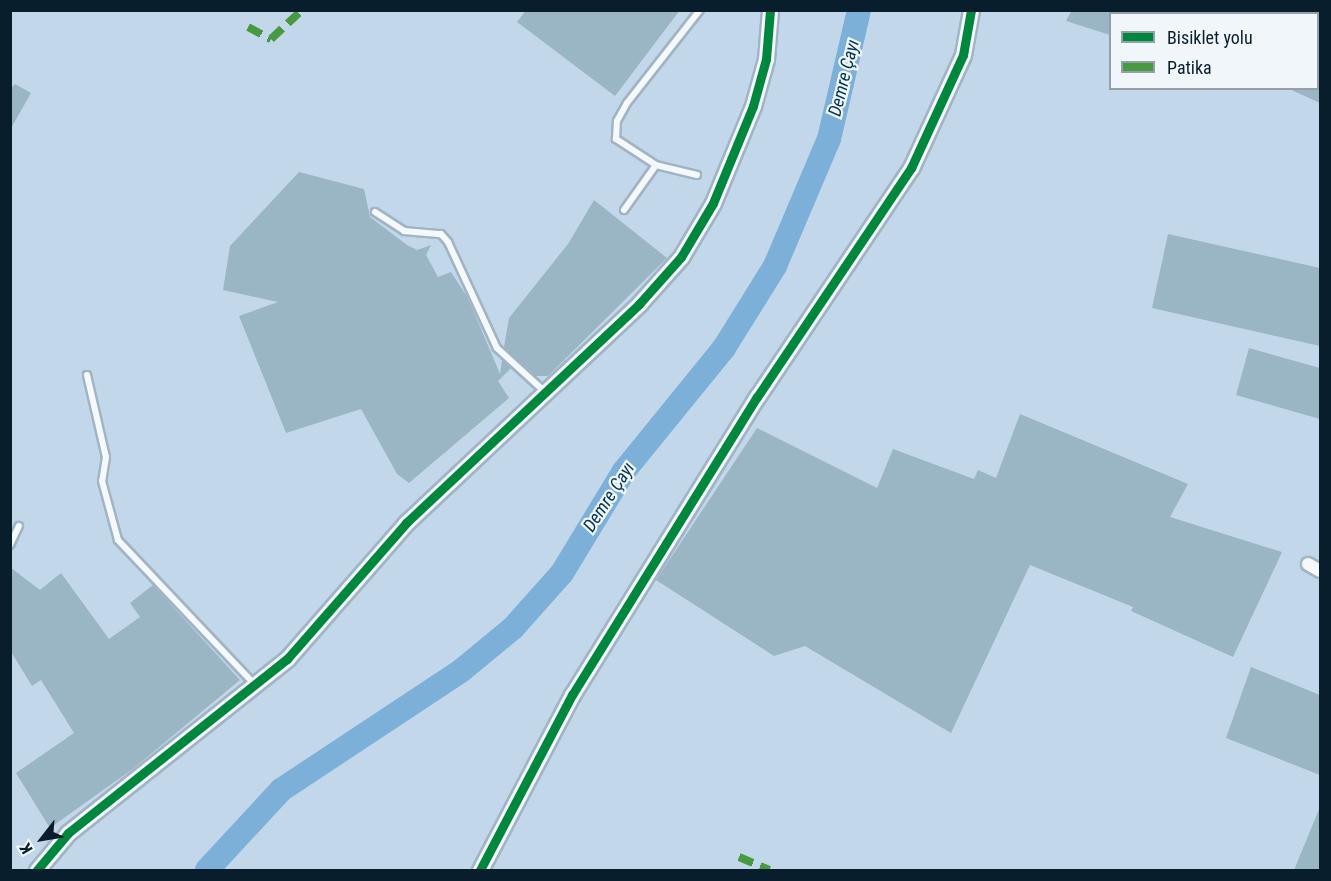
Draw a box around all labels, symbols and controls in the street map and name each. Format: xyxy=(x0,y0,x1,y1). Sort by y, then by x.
legend xyxy=(1109,12,1319,90)
text: Bisiklet yolu xyxy=(1167,27,1253,48)
water label: Demre Çayı xyxy=(824,37,864,119)
text: Patika xyxy=(1167,57,1212,78)
water label: Demre Çayı xyxy=(579,458,639,536)
north arrow xyxy=(12,809,72,869)
text: K xyxy=(16,840,37,857)

